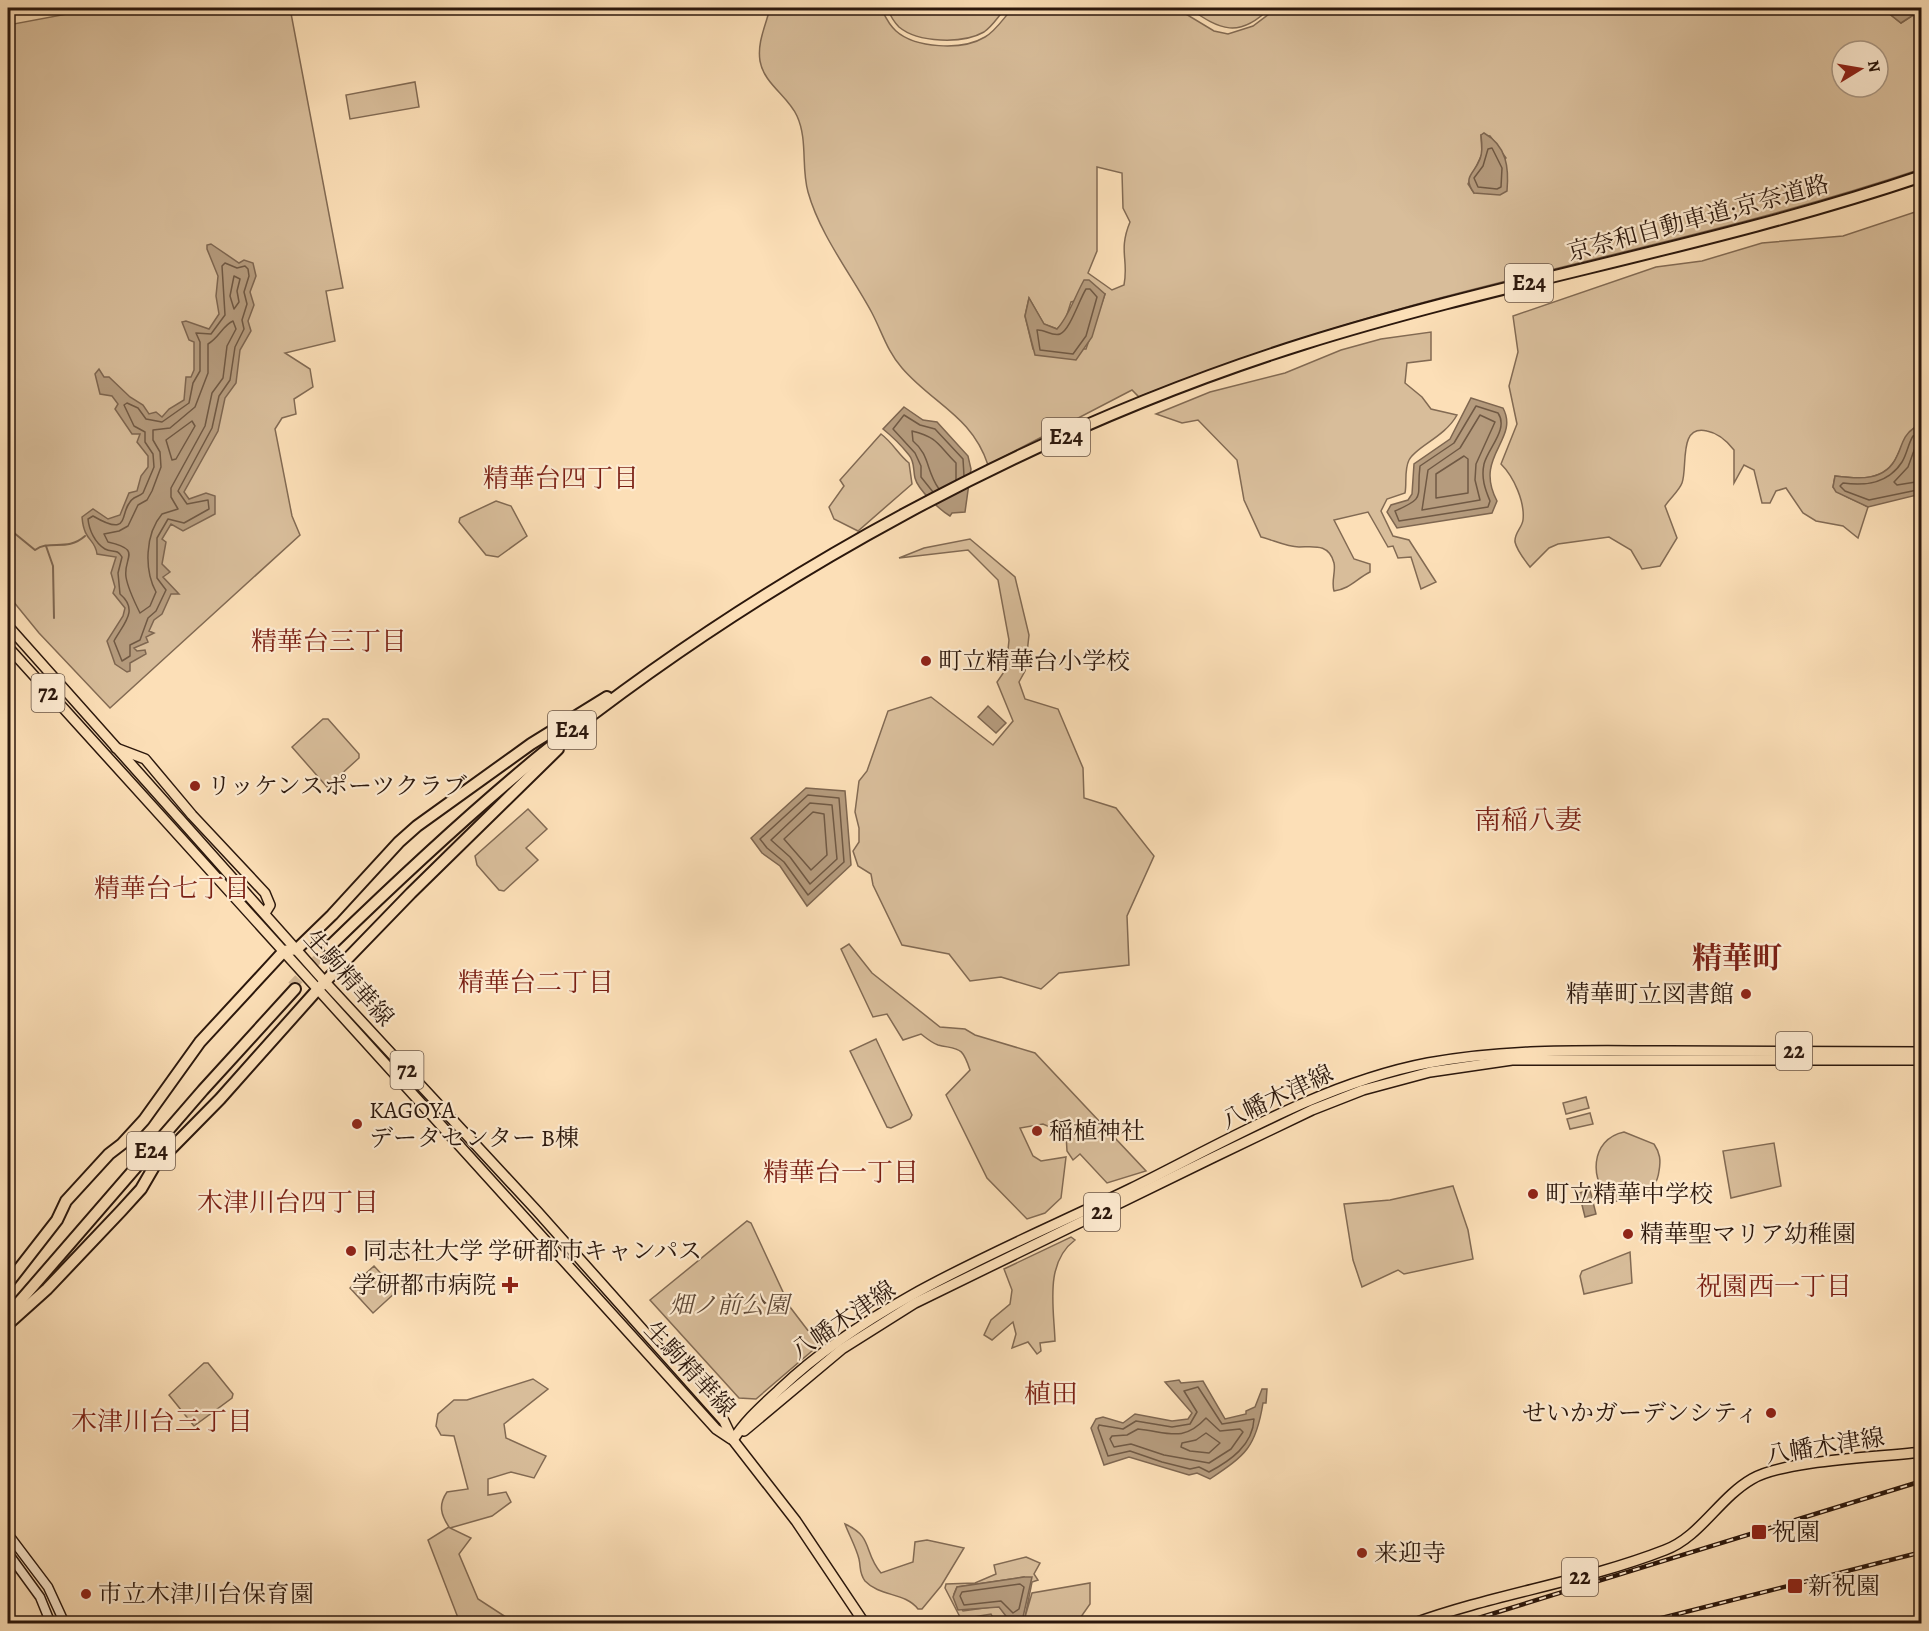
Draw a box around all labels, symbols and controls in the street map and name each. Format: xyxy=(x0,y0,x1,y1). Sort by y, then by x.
north arrow xyxy=(1830,39,1890,99)
text: N xyxy=(1862,59,1886,74)
street label: 京奈和自動車道;京奈道路 xyxy=(1564,168,1832,268)
road number: E24 xyxy=(1505,264,1553,302)
road number: E24 xyxy=(1042,418,1090,456)
district label: 精華台四丁目 xyxy=(483,461,639,496)
district label: 精華台三丁目 xyxy=(251,624,407,659)
place label: 町立精華台小学校 xyxy=(938,645,1130,677)
marker: 町立精華台小学校 xyxy=(919,654,933,668)
road number: 72 xyxy=(32,674,64,712)
road number: E24 xyxy=(548,711,596,749)
place label: リッケンスポーツクラブ xyxy=(207,770,467,802)
marker: リッケンスポーツクラブ xyxy=(188,779,202,793)
district label: 南稲八妻 xyxy=(1474,802,1582,838)
district label: 精華台七丁目 xyxy=(94,871,250,906)
street label: 生駒精華線 xyxy=(297,923,401,1033)
district label: 精華町 xyxy=(1692,938,1782,978)
district label: 精華台二丁目 xyxy=(458,965,614,1000)
place label: 精華町立図書館 xyxy=(1566,978,1734,1010)
marker: 精華町立図書館 xyxy=(1739,987,1753,1001)
road number: 22 xyxy=(1776,1032,1812,1070)
road number: 72 xyxy=(390,1051,424,1089)
street label: 八幡木津線 xyxy=(1216,1057,1338,1137)
place label: KAGOYA データセンター B棟 xyxy=(369,1094,579,1154)
place label: 稲植神社 xyxy=(1049,1115,1145,1147)
marker: KAGOYA データセンター B棟 xyxy=(350,1117,364,1131)
marker: 稲植神社 xyxy=(1030,1124,1044,1138)
road number: E24 xyxy=(127,1132,175,1170)
district label: 精華台一丁目 xyxy=(763,1155,919,1190)
place label: 町立精華中学校 xyxy=(1545,1178,1713,1210)
district label: 木津川台四丁目 xyxy=(197,1185,379,1220)
marker: 町立精華中学校 xyxy=(1526,1187,1540,1201)
road number: 22 xyxy=(1084,1193,1120,1231)
place label: 精華聖マリア幼稚園 xyxy=(1640,1218,1856,1250)
marker: 精華聖マリア幼稚園 xyxy=(1621,1227,1635,1241)
place label: 同志社大学 学研都市キャンパス xyxy=(363,1235,702,1267)
marker: 同志社大学 学研都市キャンパス xyxy=(344,1244,358,1258)
place label: 学研都市病院 xyxy=(352,1269,496,1301)
district label: 祝園西一丁目 xyxy=(1696,1269,1852,1304)
street label: 八幡木津線 xyxy=(784,1273,902,1367)
marker: 学研都市病院 xyxy=(501,1276,519,1294)
park label: 畑ノ前公園 xyxy=(669,1289,793,1321)
street label: 生駒精華線 xyxy=(637,1314,743,1424)
district label: 植田 xyxy=(1024,1376,1078,1412)
place label: せいかガーデンシティ xyxy=(1522,1397,1759,1429)
district label: 木津川台三丁目 xyxy=(71,1404,253,1439)
marker: せいかガーデンシティ xyxy=(1764,1406,1778,1420)
street label: 八幡木津線 xyxy=(1763,1421,1887,1471)
place label: 祝園 xyxy=(1772,1516,1820,1548)
marker: 祝園 xyxy=(1750,1523,1768,1541)
place label: 来迎寺 xyxy=(1374,1537,1446,1569)
marker: 来迎寺 xyxy=(1355,1546,1369,1560)
road number: 22 xyxy=(1562,1558,1598,1596)
place label: 新祝園 xyxy=(1808,1570,1880,1602)
marker: 新祝園 xyxy=(1786,1577,1804,1595)
place label: 市立木津川台保育園 xyxy=(98,1578,314,1610)
marker: 市立木津川台保育園 xyxy=(79,1587,93,1601)

